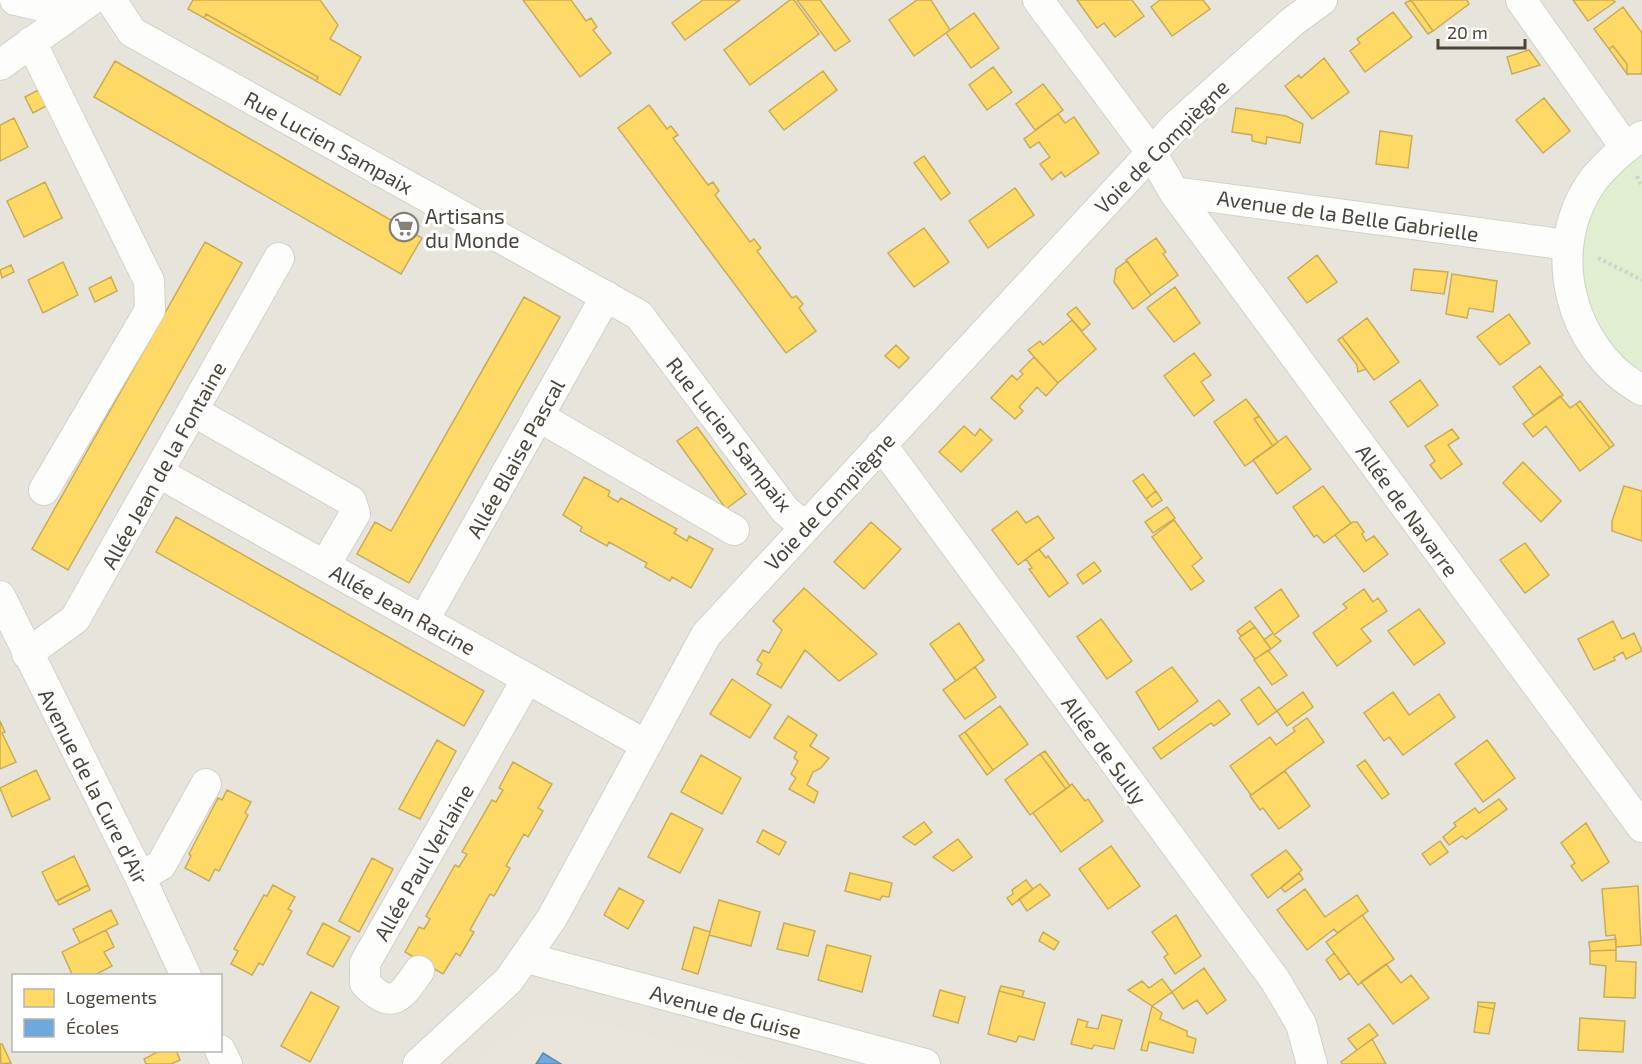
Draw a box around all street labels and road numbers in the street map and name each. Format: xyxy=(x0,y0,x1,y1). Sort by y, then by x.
street label: Voie de Compiègne xyxy=(1089,74,1233,218)
street label: Rue Lucien Sampaix xyxy=(240,85,418,199)
street label: Avenue de la Belle Gabrielle xyxy=(1216,184,1480,246)
street label: Rue Lucien Sampaix xyxy=(662,352,798,516)
street label: Allée Jean de la Fontaine xyxy=(96,357,230,573)
street label: Allée Blaise Pascal xyxy=(461,373,569,542)
street label: Voie de Compiègne xyxy=(759,427,899,575)
street label: Allée de Navarre xyxy=(1352,439,1464,581)
street label: Allée Jean Racine xyxy=(326,559,480,659)
street label: Avenue de la Cure d'Air xyxy=(34,684,154,888)
street label: Allée de Sully xyxy=(1057,691,1153,809)
street label: Allée Paul Verlaine xyxy=(368,779,478,945)
street label: Avenue de Guise xyxy=(648,979,804,1043)

